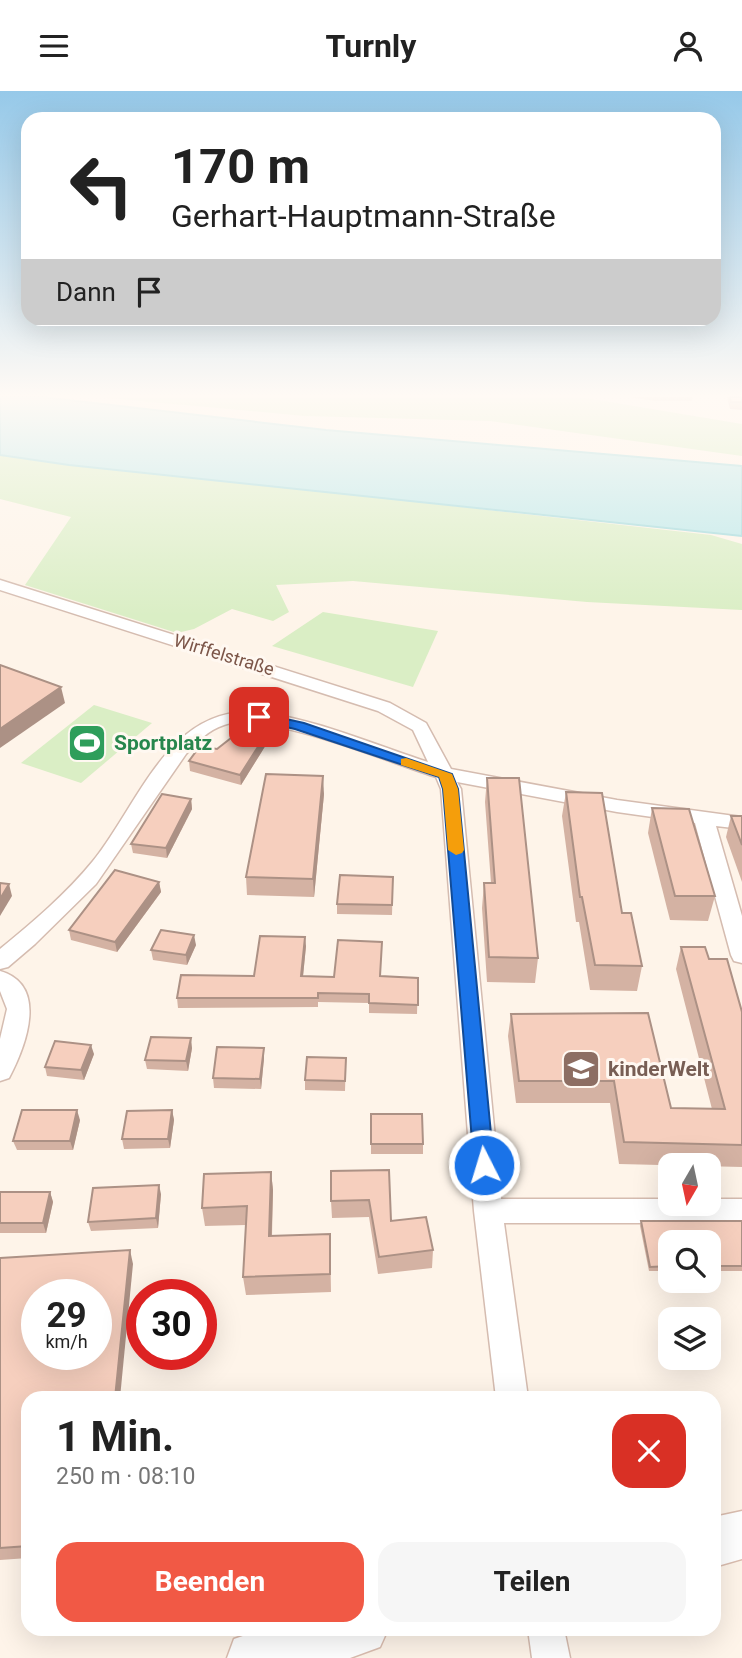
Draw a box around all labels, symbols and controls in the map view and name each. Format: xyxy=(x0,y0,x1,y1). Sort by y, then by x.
icon: menu xyxy=(35,27,73,65)
text: Turnly xyxy=(326,27,416,65)
icon: person xyxy=(669,27,707,65)
text: 170 m xyxy=(171,138,310,195)
icon: left xyxy=(56,140,147,231)
text: Gerhart-Hauptmann-Straße xyxy=(171,197,556,235)
icon: arrive xyxy=(130,273,168,311)
text: Dann xyxy=(56,277,116,307)
street label: Wirffelstraße xyxy=(171,629,277,680)
pin xyxy=(229,687,289,747)
icon: arrive xyxy=(240,698,278,736)
sports icon: Sportplatz xyxy=(66,722,108,764)
place label: Sportplatz xyxy=(114,731,212,755)
school or university icon: kinderWelt xyxy=(560,1048,602,1090)
place label: kinderWelt xyxy=(608,1057,709,1081)
position arrow xyxy=(447,1128,521,1202)
north arrow xyxy=(658,1153,721,1216)
map controls xyxy=(658,1153,721,1370)
button: search xyxy=(658,1230,721,1293)
speed limit sign: 30 xyxy=(126,1279,217,1370)
text: 29 xyxy=(46,1295,87,1336)
button: layers xyxy=(658,1307,721,1370)
text: km/h xyxy=(45,1331,88,1352)
text: 1 Min. xyxy=(56,1412,174,1461)
button: close xyxy=(612,1414,686,1488)
text: 250 m · 08:10 xyxy=(56,1463,195,1490)
button: Beenden xyxy=(56,1542,364,1622)
button: Teilen xyxy=(378,1542,686,1622)

